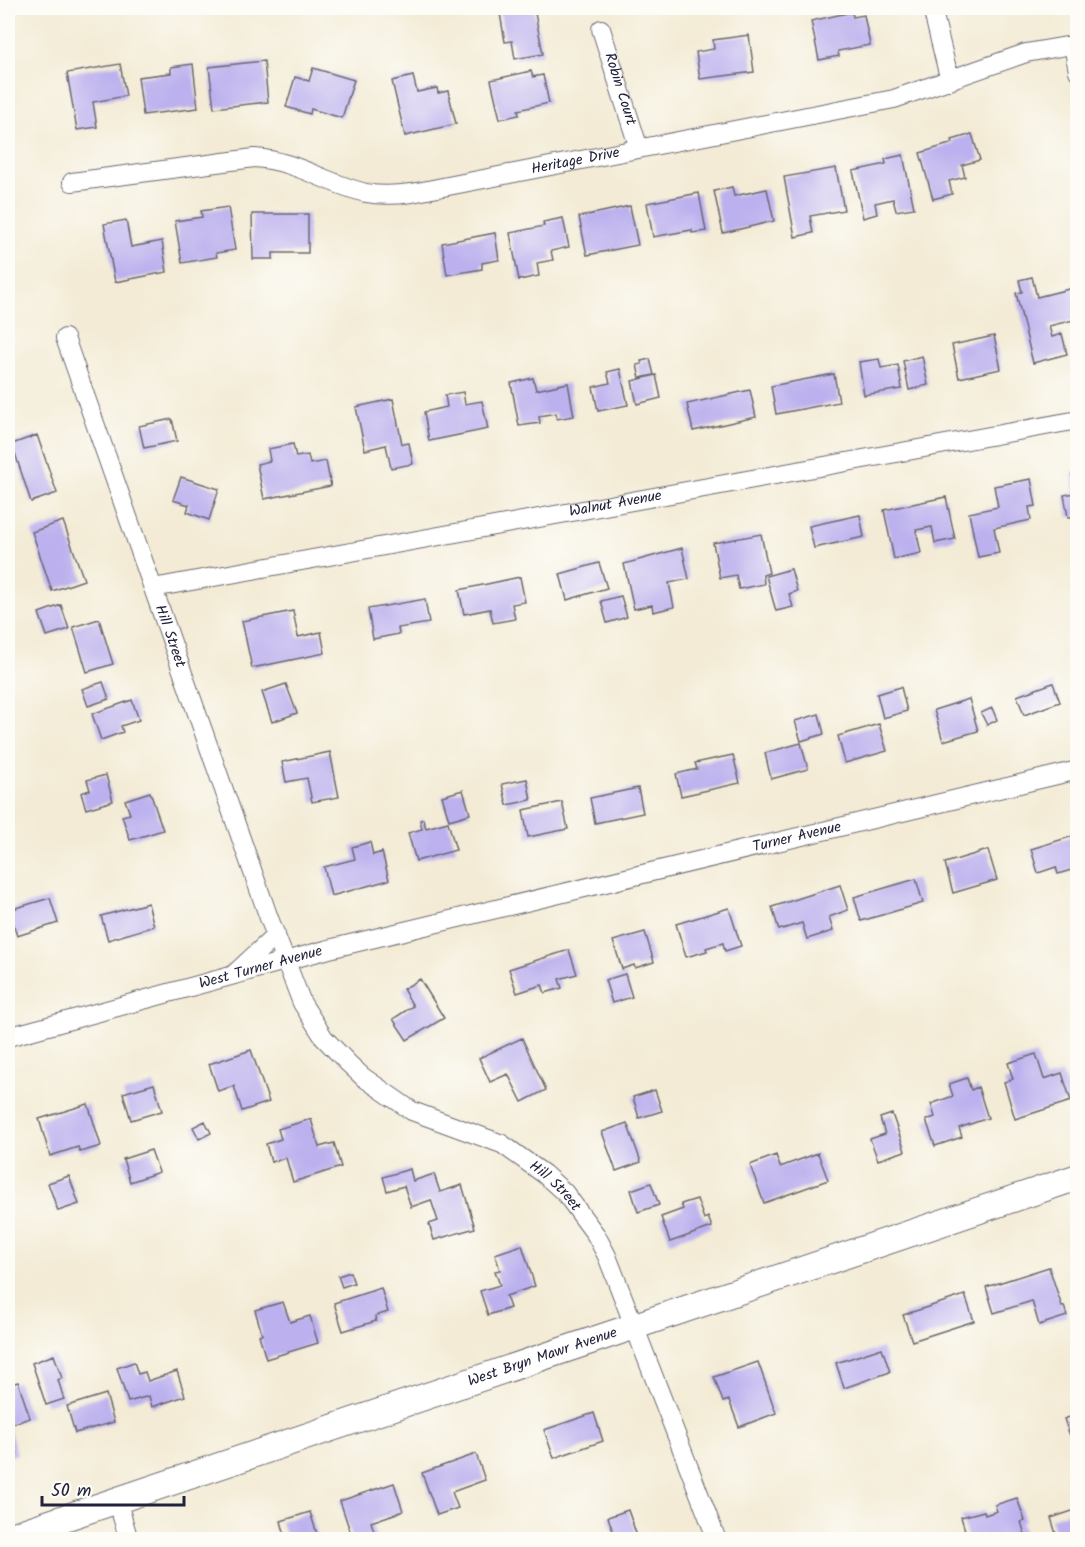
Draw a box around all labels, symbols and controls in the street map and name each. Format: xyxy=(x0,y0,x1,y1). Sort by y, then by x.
street label: Robin Court xyxy=(597,50,643,129)
street label: Heritage Drive xyxy=(529,141,622,181)
street label: Walnut Avenue xyxy=(567,484,664,524)
street label: Hill Street xyxy=(148,601,192,671)
street label: Turner Avenue xyxy=(750,815,844,859)
street label: West Turner Avenue xyxy=(196,939,325,996)
street label: Hill Street xyxy=(524,1155,587,1217)
street label: West Bryn Mawr Avenue xyxy=(465,1321,621,1393)
scale bar xyxy=(42,1469,184,1507)
text: 50 m xyxy=(51,1477,91,1506)

